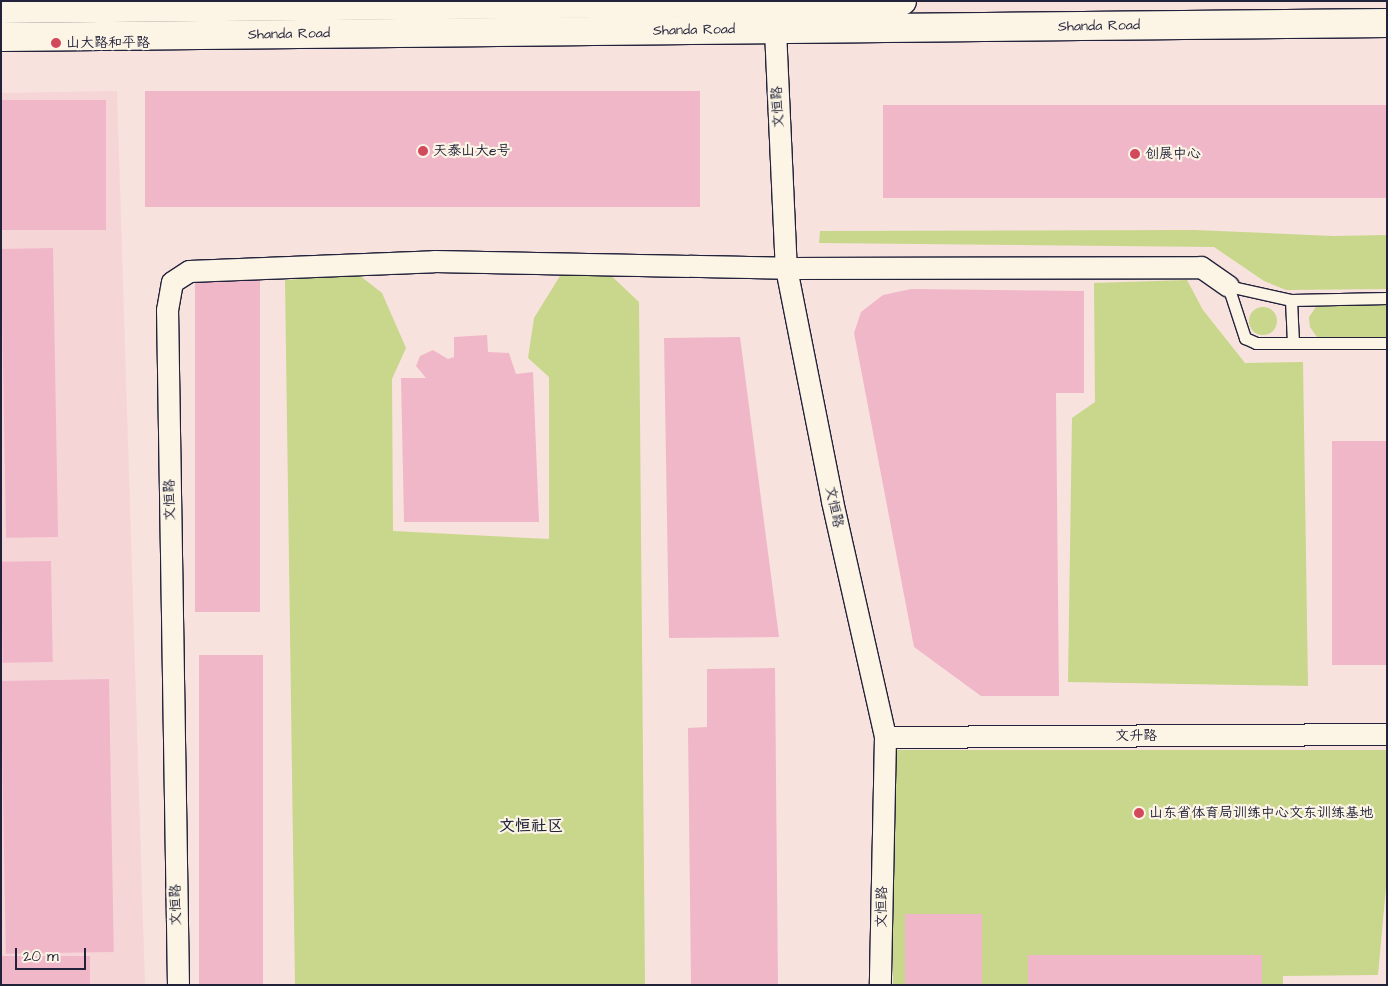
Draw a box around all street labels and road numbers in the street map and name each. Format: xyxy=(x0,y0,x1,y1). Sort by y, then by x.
street label: Shanda Road xyxy=(1058,17,1140,35)
street label: Shanda Road xyxy=(653,21,735,39)
street label: Shanda Road xyxy=(248,25,330,43)
street label: 文恒路 xyxy=(769,86,787,128)
street label: 文恒路 xyxy=(161,479,179,521)
street label: 文恒路 xyxy=(821,485,847,529)
street label: 文升路 xyxy=(1115,728,1157,744)
street label: 文恒路 xyxy=(167,884,185,926)
street label: 文恒路 xyxy=(873,886,891,928)

